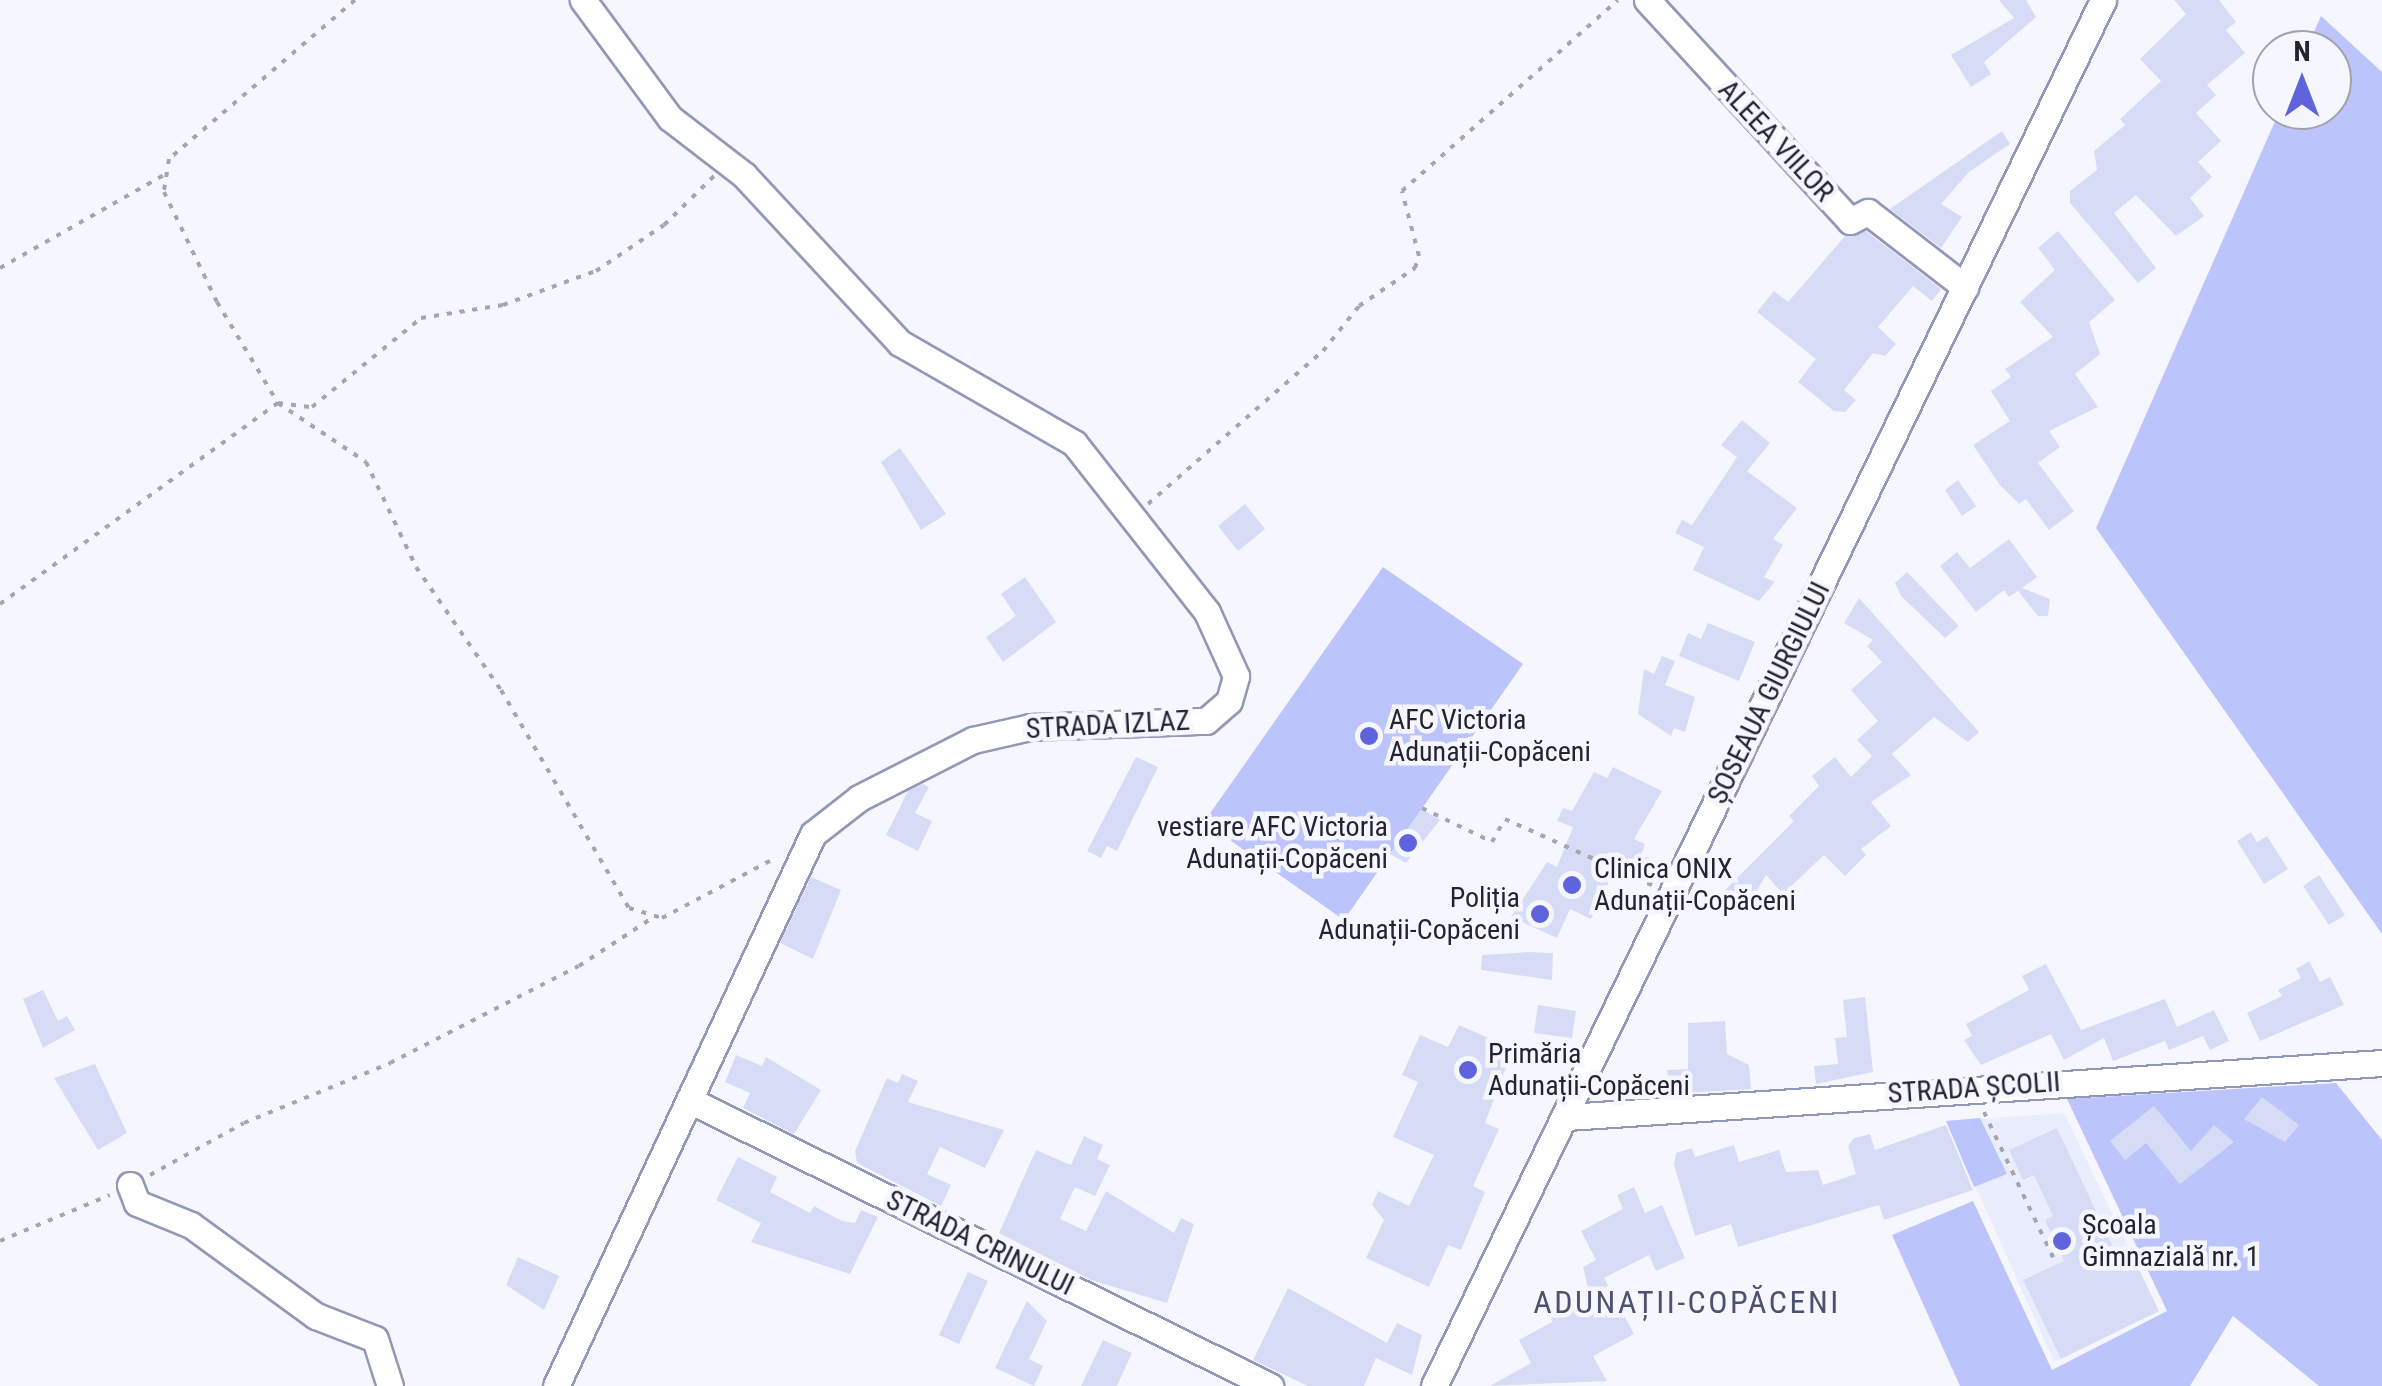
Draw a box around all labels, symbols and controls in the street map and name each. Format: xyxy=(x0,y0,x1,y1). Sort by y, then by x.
north arrow xyxy=(2252,30,2352,130)
text: N xyxy=(2293,35,2311,68)
street label: ALEEA VIILOR xyxy=(1711,73,1841,209)
street label: ȘOSEAUA GIURGIULUI xyxy=(1701,577,1837,809)
place label: AFC Victoria Adunații-Copăceni xyxy=(1389,703,1591,769)
street label: STRADA IZLAZ xyxy=(1025,704,1191,746)
marker: AFC Victoria Adunații-Copăceni xyxy=(1358,725,1380,747)
place label: vestiare AFC Victoria Adunații-Copăceni xyxy=(1157,810,1388,876)
marker: vestiare AFC Victoria Adunații-Copăceni xyxy=(1397,832,1419,854)
place label: Clinica ONIX Adunații-Copăceni xyxy=(1594,852,1796,918)
marker: Clinica ONIX Adunații-Copăceni xyxy=(1559,872,1585,898)
place label: Poliția Adunații-Copăceni xyxy=(1318,881,1520,947)
marker: Poliția Adunații-Copăceni xyxy=(1529,903,1551,925)
place label: Primăria Adunații-Copăceni xyxy=(1488,1037,1690,1103)
marker: Primăria Adunații-Copăceni xyxy=(1457,1059,1479,1081)
street label: STRADA ȘCOLII xyxy=(1887,1065,2061,1111)
street label: STRADA CRINULUI xyxy=(881,1183,1079,1303)
place label: Școala Gimnazială nr. 1 xyxy=(2082,1208,2259,1274)
marker: Școala Gimnazială nr. 1 xyxy=(2051,1230,2073,1252)
district label: ADUNAȚII-COPĂCENI xyxy=(1533,1283,1841,1321)

